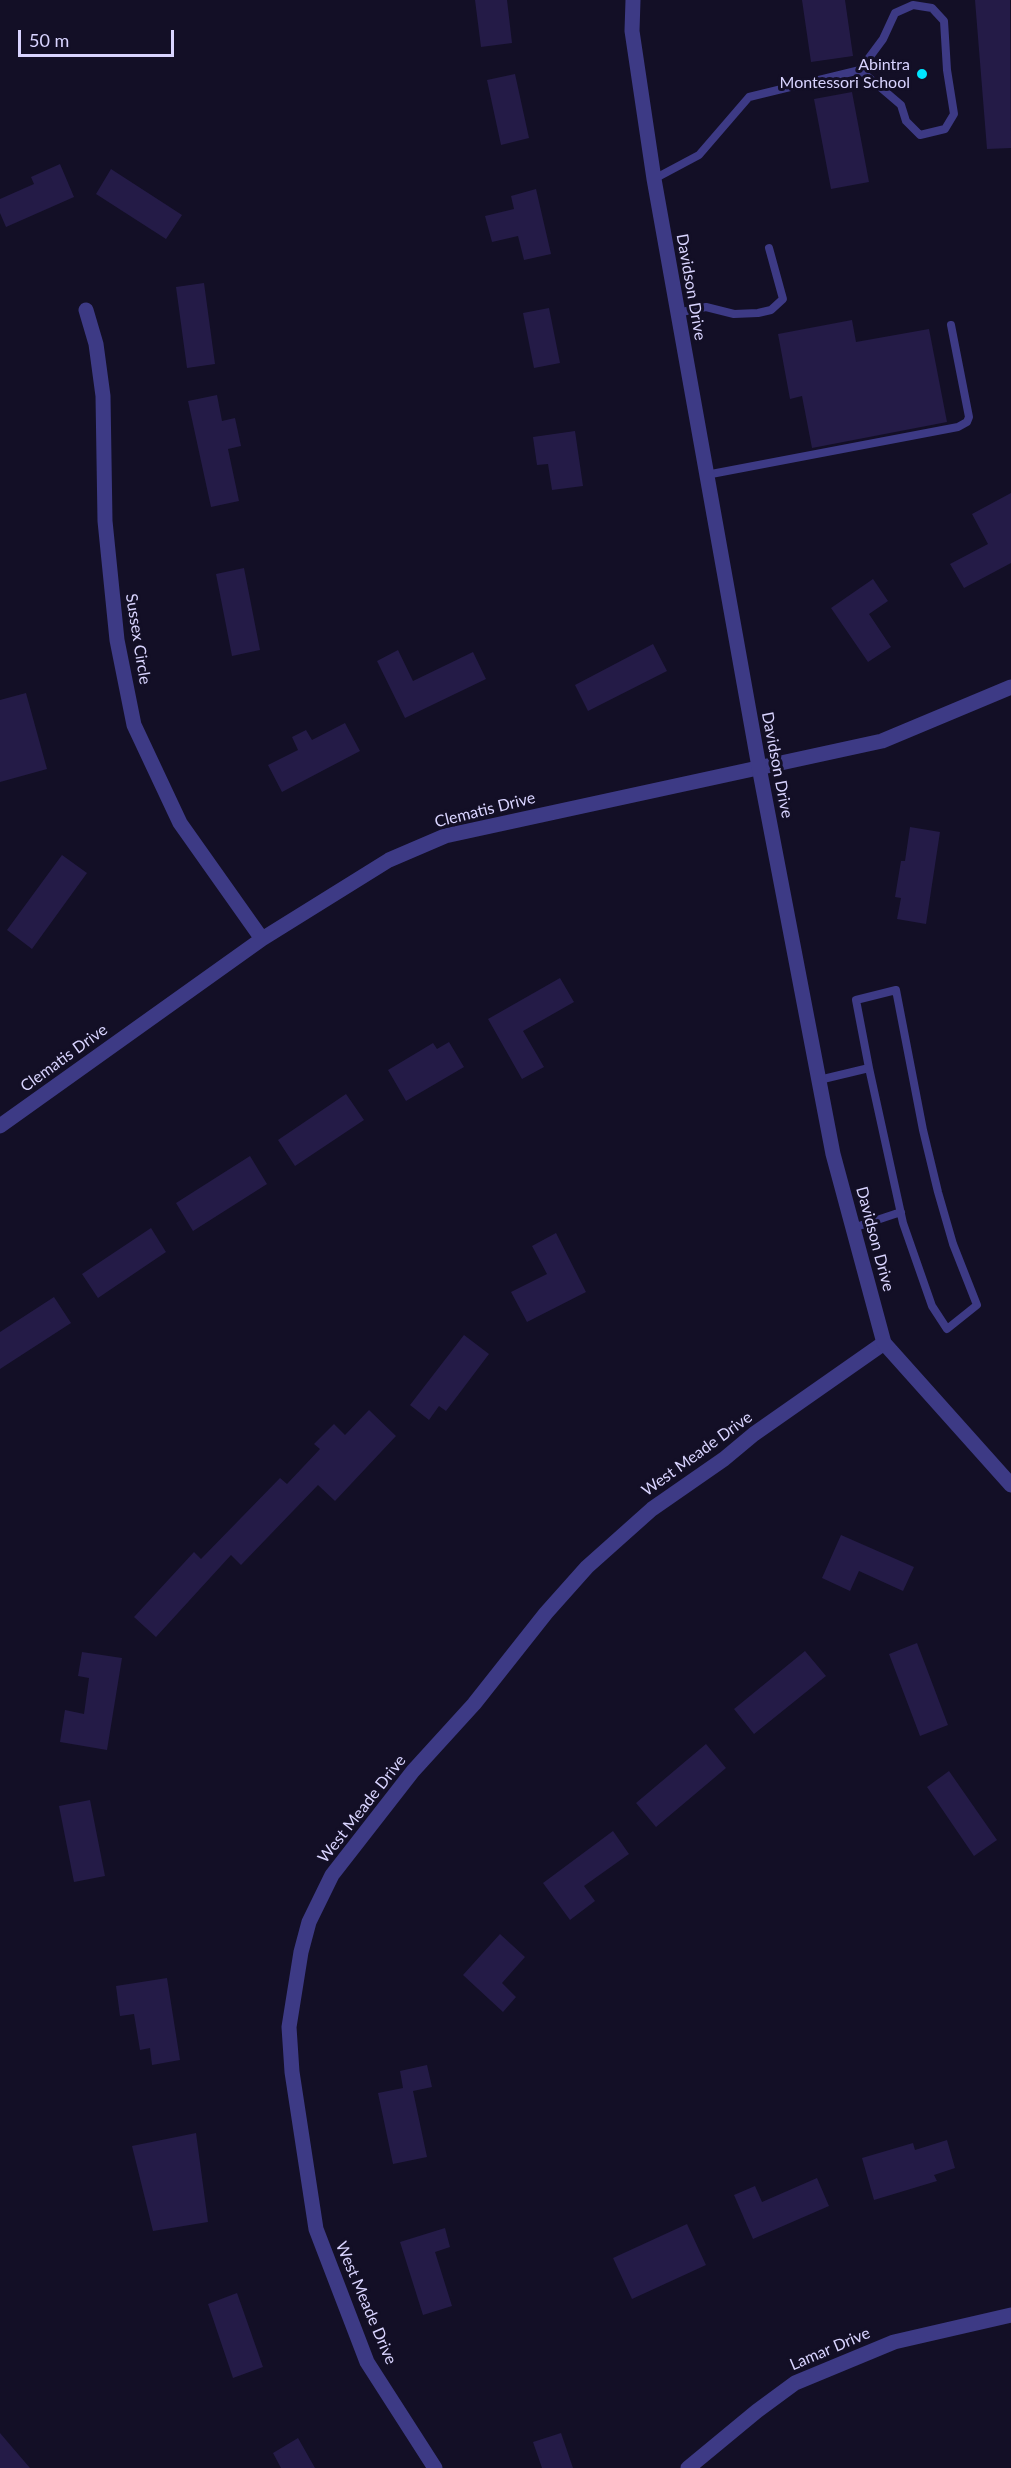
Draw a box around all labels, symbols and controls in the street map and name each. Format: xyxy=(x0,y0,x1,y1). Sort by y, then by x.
scale bar xyxy=(21,18,177,56)
text: 50 m xyxy=(29,29,69,51)
place label: Abintra Montessori School xyxy=(780,55,910,93)
marker: Abintra Montessori School xyxy=(915,67,929,81)
street label: Davidson Drive xyxy=(672,232,710,342)
street label: Sussex Circle xyxy=(121,592,155,686)
street label: Davidson Drive xyxy=(757,710,797,820)
street label: Clematis Drive xyxy=(433,788,537,832)
street label: Clematis Drive xyxy=(17,1020,111,1096)
street label: Davidson Drive xyxy=(852,1184,898,1294)
street label: West Meade Drive xyxy=(638,1408,756,1500)
street label: West Meade Drive xyxy=(314,1751,410,1867)
street label: West Meade Drive xyxy=(331,2239,401,2367)
street label: Lamar Drive xyxy=(787,2323,873,2375)

